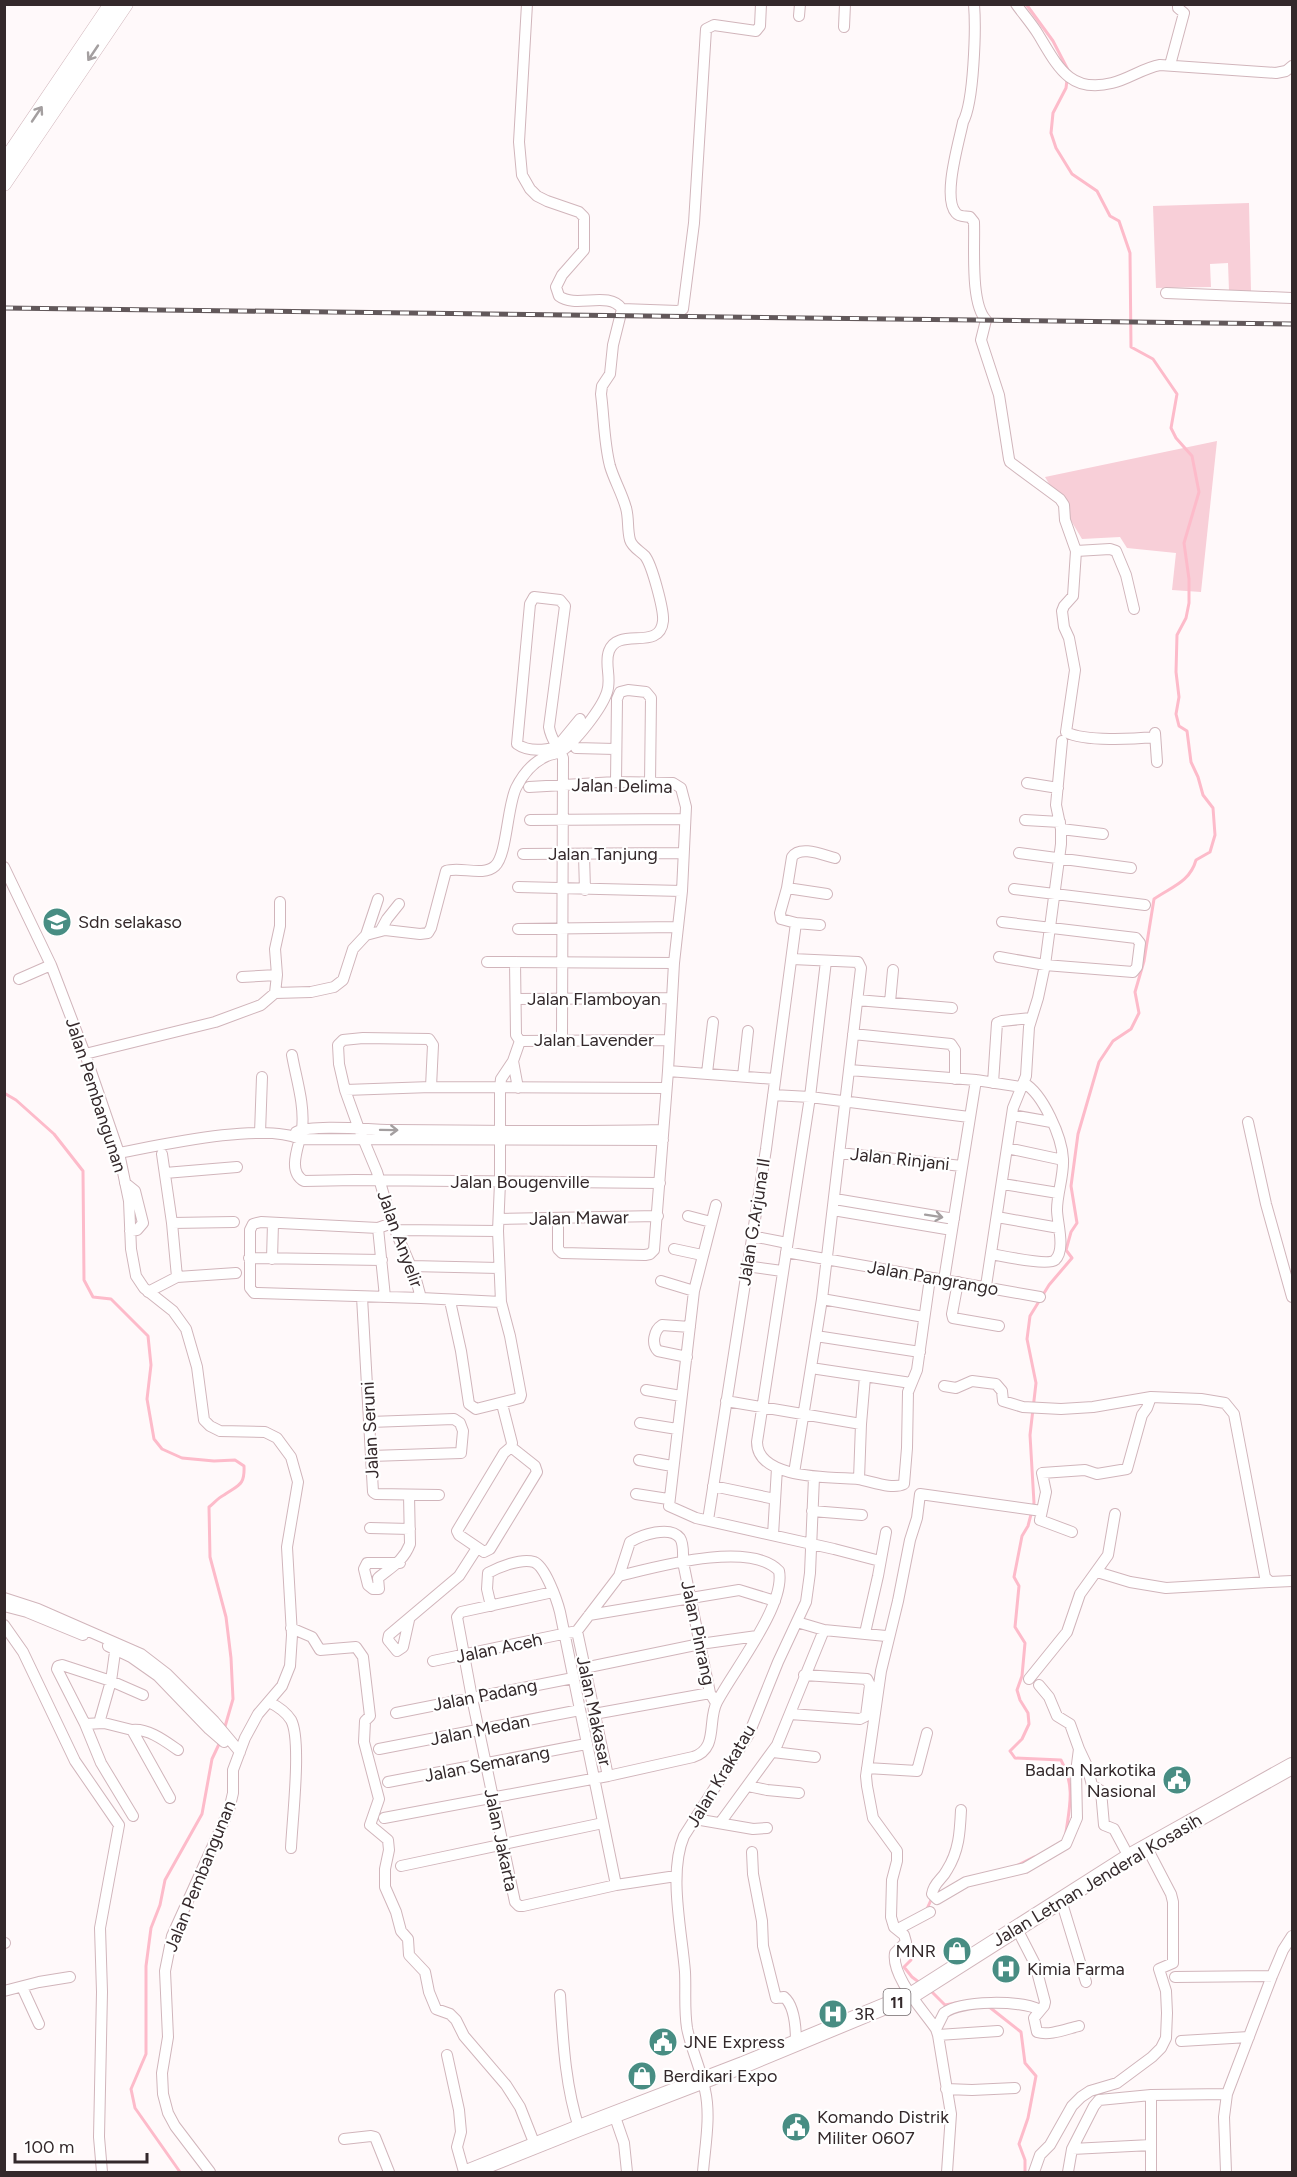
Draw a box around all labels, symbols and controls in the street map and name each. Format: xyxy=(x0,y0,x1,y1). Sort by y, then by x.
one-way arrow xyxy=(87,44,99,61)
one-way arrow xyxy=(31,105,44,122)
street label: Jalan Delima xyxy=(571,774,673,798)
street label: Jalan Tanjung xyxy=(548,843,658,865)
school or university icon: Sdn selakaso xyxy=(41,906,73,938)
place label: Sdn selakaso xyxy=(78,911,182,933)
street label: Jalan Flamboyan xyxy=(527,988,661,1010)
street label: Jalan Pembangunan xyxy=(61,1015,131,1175)
street label: Jalan Lavender xyxy=(534,1029,654,1051)
one-way arrow xyxy=(379,1124,399,1136)
street label: Jalan Rinjani xyxy=(849,1143,951,1175)
street label: Jalan G.Arjuna ll xyxy=(733,1157,775,1287)
street label: Jalan Bougenville xyxy=(450,1171,590,1193)
street label: Jalan Anyelir xyxy=(372,1188,428,1290)
street label: Jalan Mawar xyxy=(529,1206,629,1230)
one-way arrow xyxy=(923,1210,943,1221)
street label: Jalan Pangrango xyxy=(866,1256,1000,1300)
street label: Jalan Seruni xyxy=(356,1381,384,1479)
street label: Jalan Pinrang xyxy=(676,1579,720,1687)
street label: Jalan Aceh xyxy=(454,1628,544,1668)
street label: Jalan Makasar xyxy=(572,1654,616,1768)
street label: Jalan Padang xyxy=(431,1674,539,1716)
street label: Jalan Medan xyxy=(428,1710,532,1750)
street label: Jalan Krakatau xyxy=(682,1721,760,1831)
street label: Jalan Semarang xyxy=(422,1741,552,1787)
place label: Badan Narkotika Nasional xyxy=(1025,1759,1156,1802)
public building icon: Badan Narkotika Nasional xyxy=(1161,1764,1193,1796)
street label: Jalan Jakarta xyxy=(479,1787,523,1893)
street label: Jalan Pembangunan xyxy=(160,1797,240,1955)
street label: Jalan Letnan Jenderal Kosasih xyxy=(988,1809,1206,1951)
shop icon: MNR xyxy=(941,1935,973,1967)
place label: MNR xyxy=(896,1940,936,1962)
hospital icon: Kimia Farma xyxy=(990,1953,1022,1985)
place label: Kimia Farma xyxy=(1027,1958,1125,1980)
road number: 11 xyxy=(884,1989,910,2015)
hospital icon: 3R xyxy=(817,1998,849,2030)
place label: 3R xyxy=(854,2003,875,2025)
public building icon: JNE Express xyxy=(647,2026,679,2058)
place label: JNE Express xyxy=(684,2031,785,2053)
shop icon: Berdikari Expo xyxy=(626,2060,658,2092)
place label: Berdikari Expo xyxy=(663,2065,777,2087)
place label: Komando Distrik Militer 0607 xyxy=(817,2106,949,2149)
public building icon: Komando Distrik Militer 0607 xyxy=(780,2111,812,2143)
scale bar xyxy=(15,2126,147,2164)
text: 100 m xyxy=(24,2136,74,2158)

